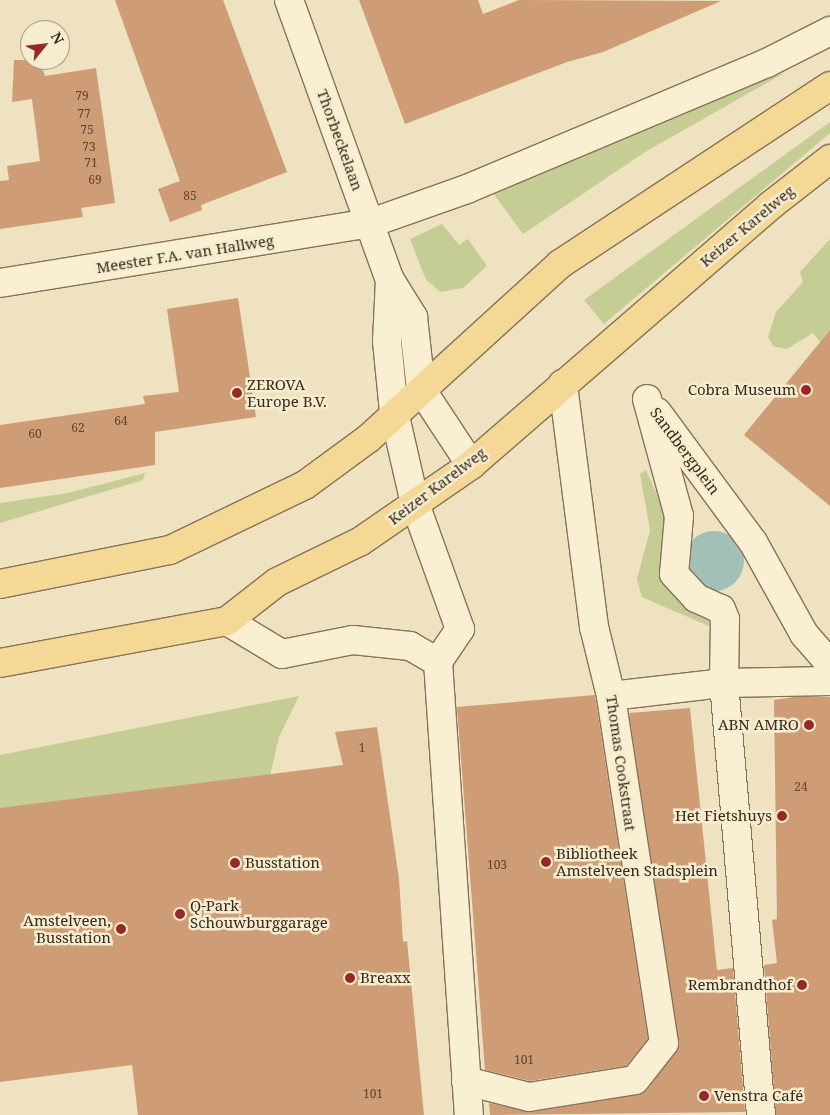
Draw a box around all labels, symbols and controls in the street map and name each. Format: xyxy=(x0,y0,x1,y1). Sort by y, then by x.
north arrow xyxy=(20,20,70,70)
text: N xyxy=(47,29,69,47)
street label: Thorbeckelaan xyxy=(313,87,367,193)
house number: 79 xyxy=(75,89,89,103)
house number: 77 xyxy=(77,107,91,121)
house number: 75 xyxy=(80,123,94,137)
house number: 73 xyxy=(82,140,96,154)
house number: 71 xyxy=(84,156,98,170)
house number: 69 xyxy=(88,173,102,187)
street label: Keizer Karelweg xyxy=(696,181,798,271)
house number: 85 xyxy=(183,189,197,203)
street label: Meester F.A. van Hallweg xyxy=(95,231,275,277)
place label: ZEROVA Europe B.V. xyxy=(247,375,327,410)
place label: Cobra Museum xyxy=(688,381,796,399)
marker: Cobra Museum xyxy=(800,384,812,396)
marker: ZEROVA Europe B.V. xyxy=(231,387,243,399)
street label: Sandbergplein xyxy=(646,404,724,498)
house number: 64 xyxy=(114,414,128,428)
house number: 62 xyxy=(71,421,85,435)
house number: 60 xyxy=(28,427,42,441)
street label: Keizer Karelweg xyxy=(385,443,489,529)
street label: Thomas Cookstraat xyxy=(603,694,639,832)
place label: ABN AMRO xyxy=(718,716,799,734)
marker: ABN AMRO xyxy=(803,719,815,731)
house number: 1 xyxy=(359,741,365,755)
house number: 24 xyxy=(794,780,808,794)
place label: Het Fietshuys xyxy=(675,807,772,825)
marker: Het Fietshuys xyxy=(776,810,788,822)
place label: Bibliotheek Amstelveen Stadsplein xyxy=(556,844,718,879)
place label: Busstation xyxy=(245,854,320,872)
marker: Bibliotheek Amstelveen Stadsplein xyxy=(540,856,552,868)
marker: Busstation xyxy=(229,857,241,869)
house number: 103 xyxy=(487,858,507,872)
place label: Q-Park Schouwburggarage xyxy=(190,896,328,931)
marker: Q-Park Schouwburggarage xyxy=(174,908,186,920)
place label: Amstelveen, Busstation xyxy=(23,911,111,946)
marker: Amstelveen, Busstation xyxy=(115,923,127,935)
place label: Breaxx xyxy=(360,969,411,987)
marker: Breaxx xyxy=(344,972,356,984)
place label: Rembrandthof xyxy=(688,976,792,994)
marker: Rembrandthof xyxy=(796,979,808,991)
house number: 101 xyxy=(514,1053,534,1067)
house number: 101 xyxy=(363,1087,383,1101)
place label: Venstra Café xyxy=(714,1087,803,1105)
marker: Venstra Café xyxy=(698,1090,710,1102)

